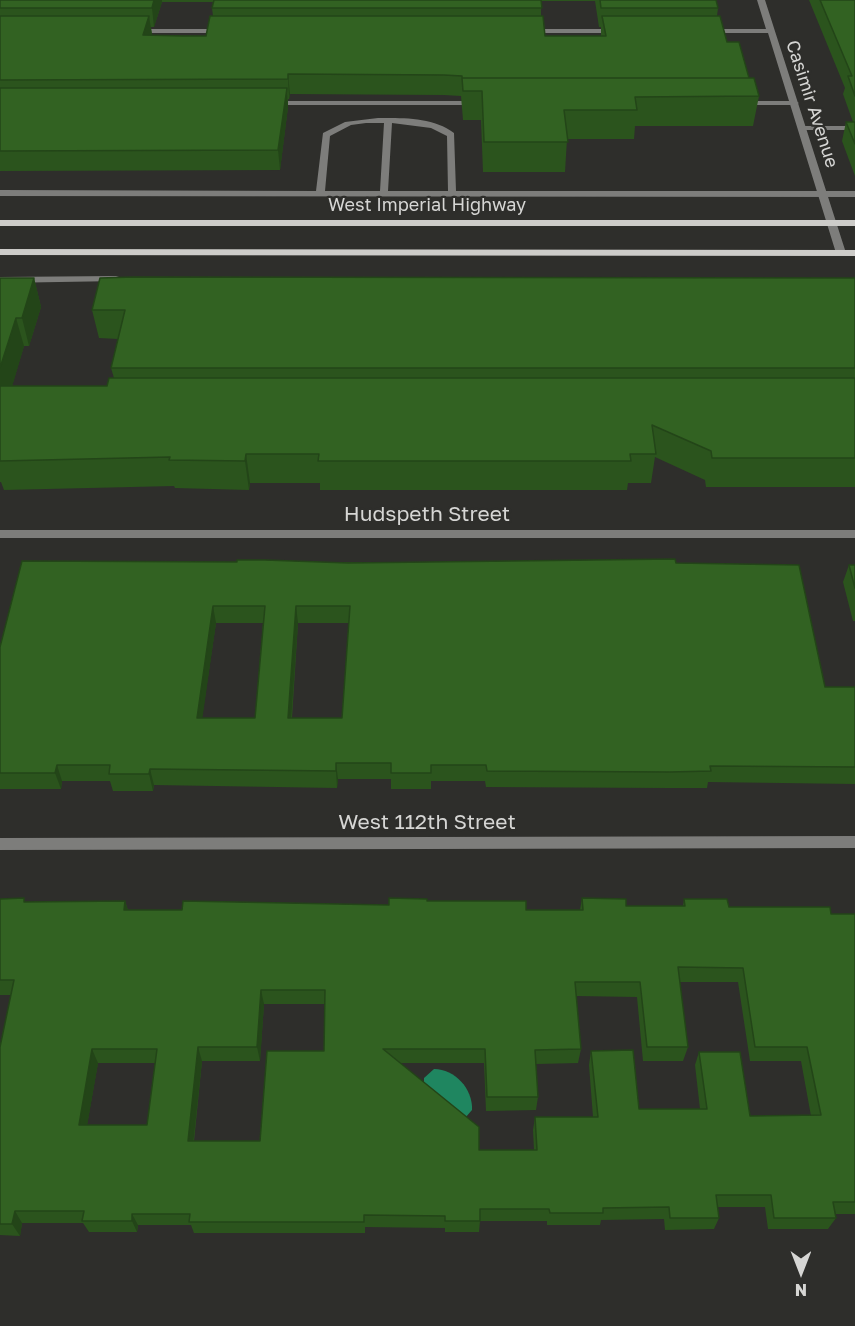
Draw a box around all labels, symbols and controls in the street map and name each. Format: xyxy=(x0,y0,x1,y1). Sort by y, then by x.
street label: Casimir Avenue xyxy=(781,38,843,170)
street label: West Imperial Highway xyxy=(328,194,526,216)
street label: Hudspeth Street xyxy=(344,501,510,527)
street label: West 112th Street xyxy=(338,809,516,835)
north arrow xyxy=(771,1242,831,1302)
text: N xyxy=(795,1280,807,1300)

